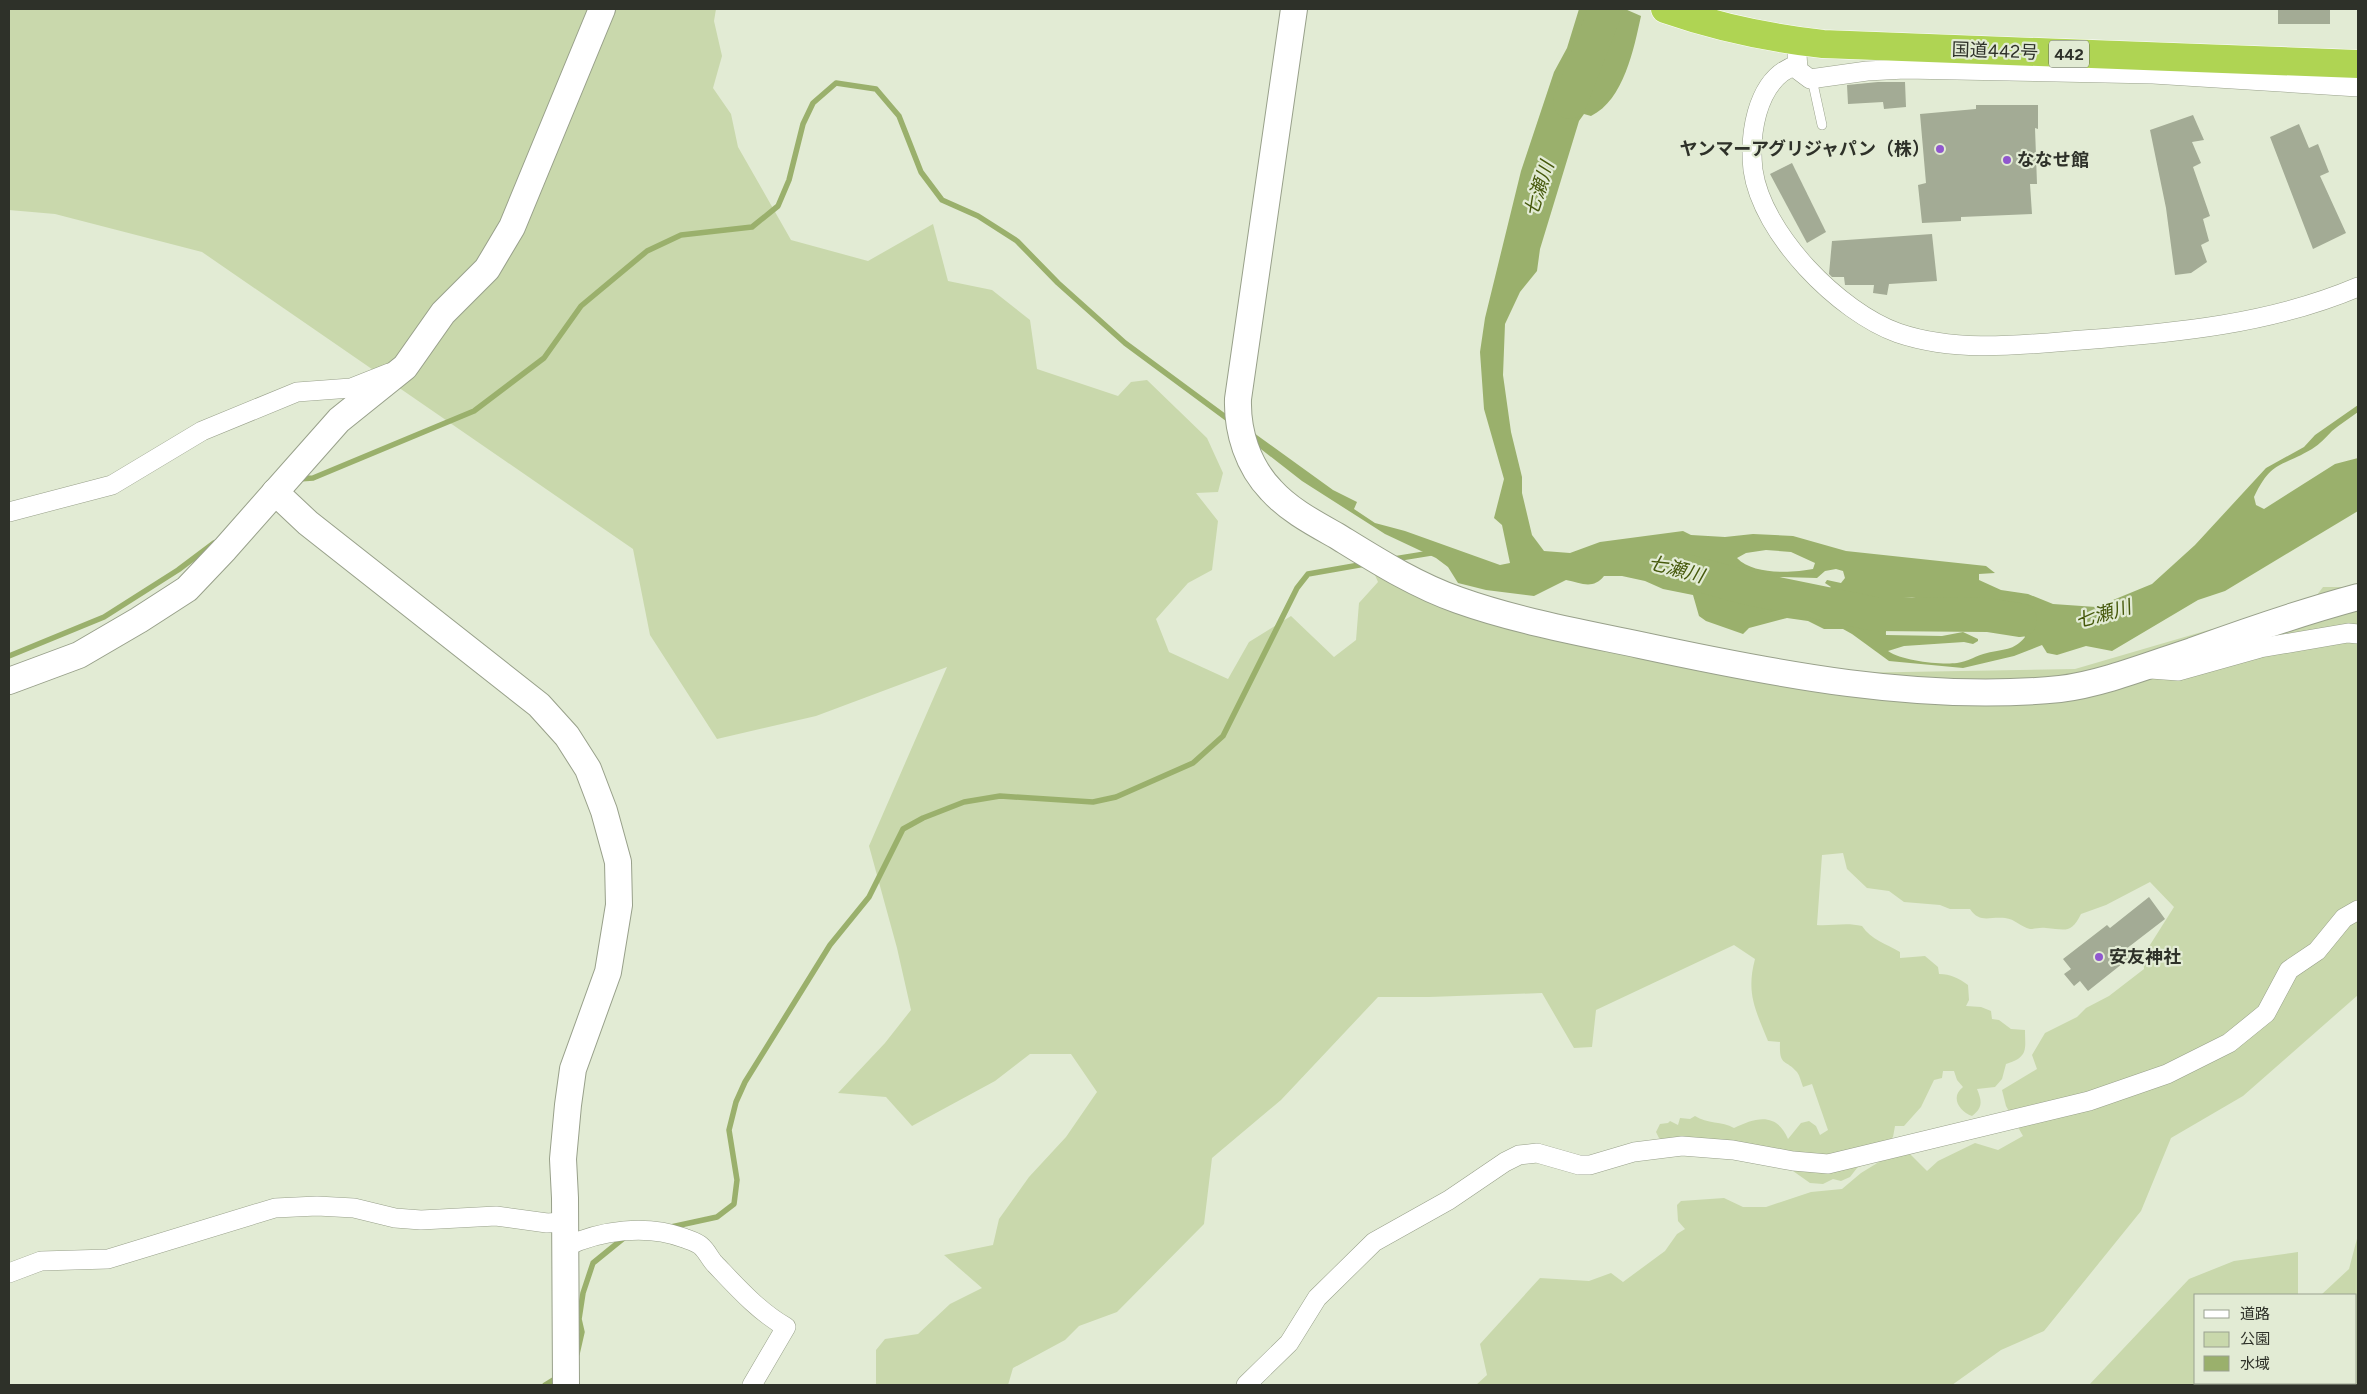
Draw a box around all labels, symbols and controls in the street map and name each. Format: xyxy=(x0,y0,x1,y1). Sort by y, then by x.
street label: 国道442号 xyxy=(1951,38,2039,64)
road number: 442 xyxy=(2049,41,2089,68)
place label: ヤンマーアグリジャパン（株） xyxy=(1680,138,1930,160)
marker: ヤンマーアグリジャパン（株） xyxy=(1934,143,1946,155)
place label: ななせ館 xyxy=(2017,149,2089,171)
marker: ななせ館 xyxy=(2001,154,2013,166)
water label: 七瀬川 xyxy=(1519,156,1559,220)
water label: 七瀬川 xyxy=(1645,551,1708,588)
water label: 七瀬川 xyxy=(2072,595,2135,633)
place label: 安友神社 xyxy=(2109,946,2181,968)
marker: 安友神社 xyxy=(2093,951,2105,963)
legend xyxy=(2194,1294,2357,1384)
text: 道路 xyxy=(2240,1305,2270,1323)
text: 公園 xyxy=(2240,1330,2270,1348)
text: 水域 xyxy=(2240,1355,2270,1373)

